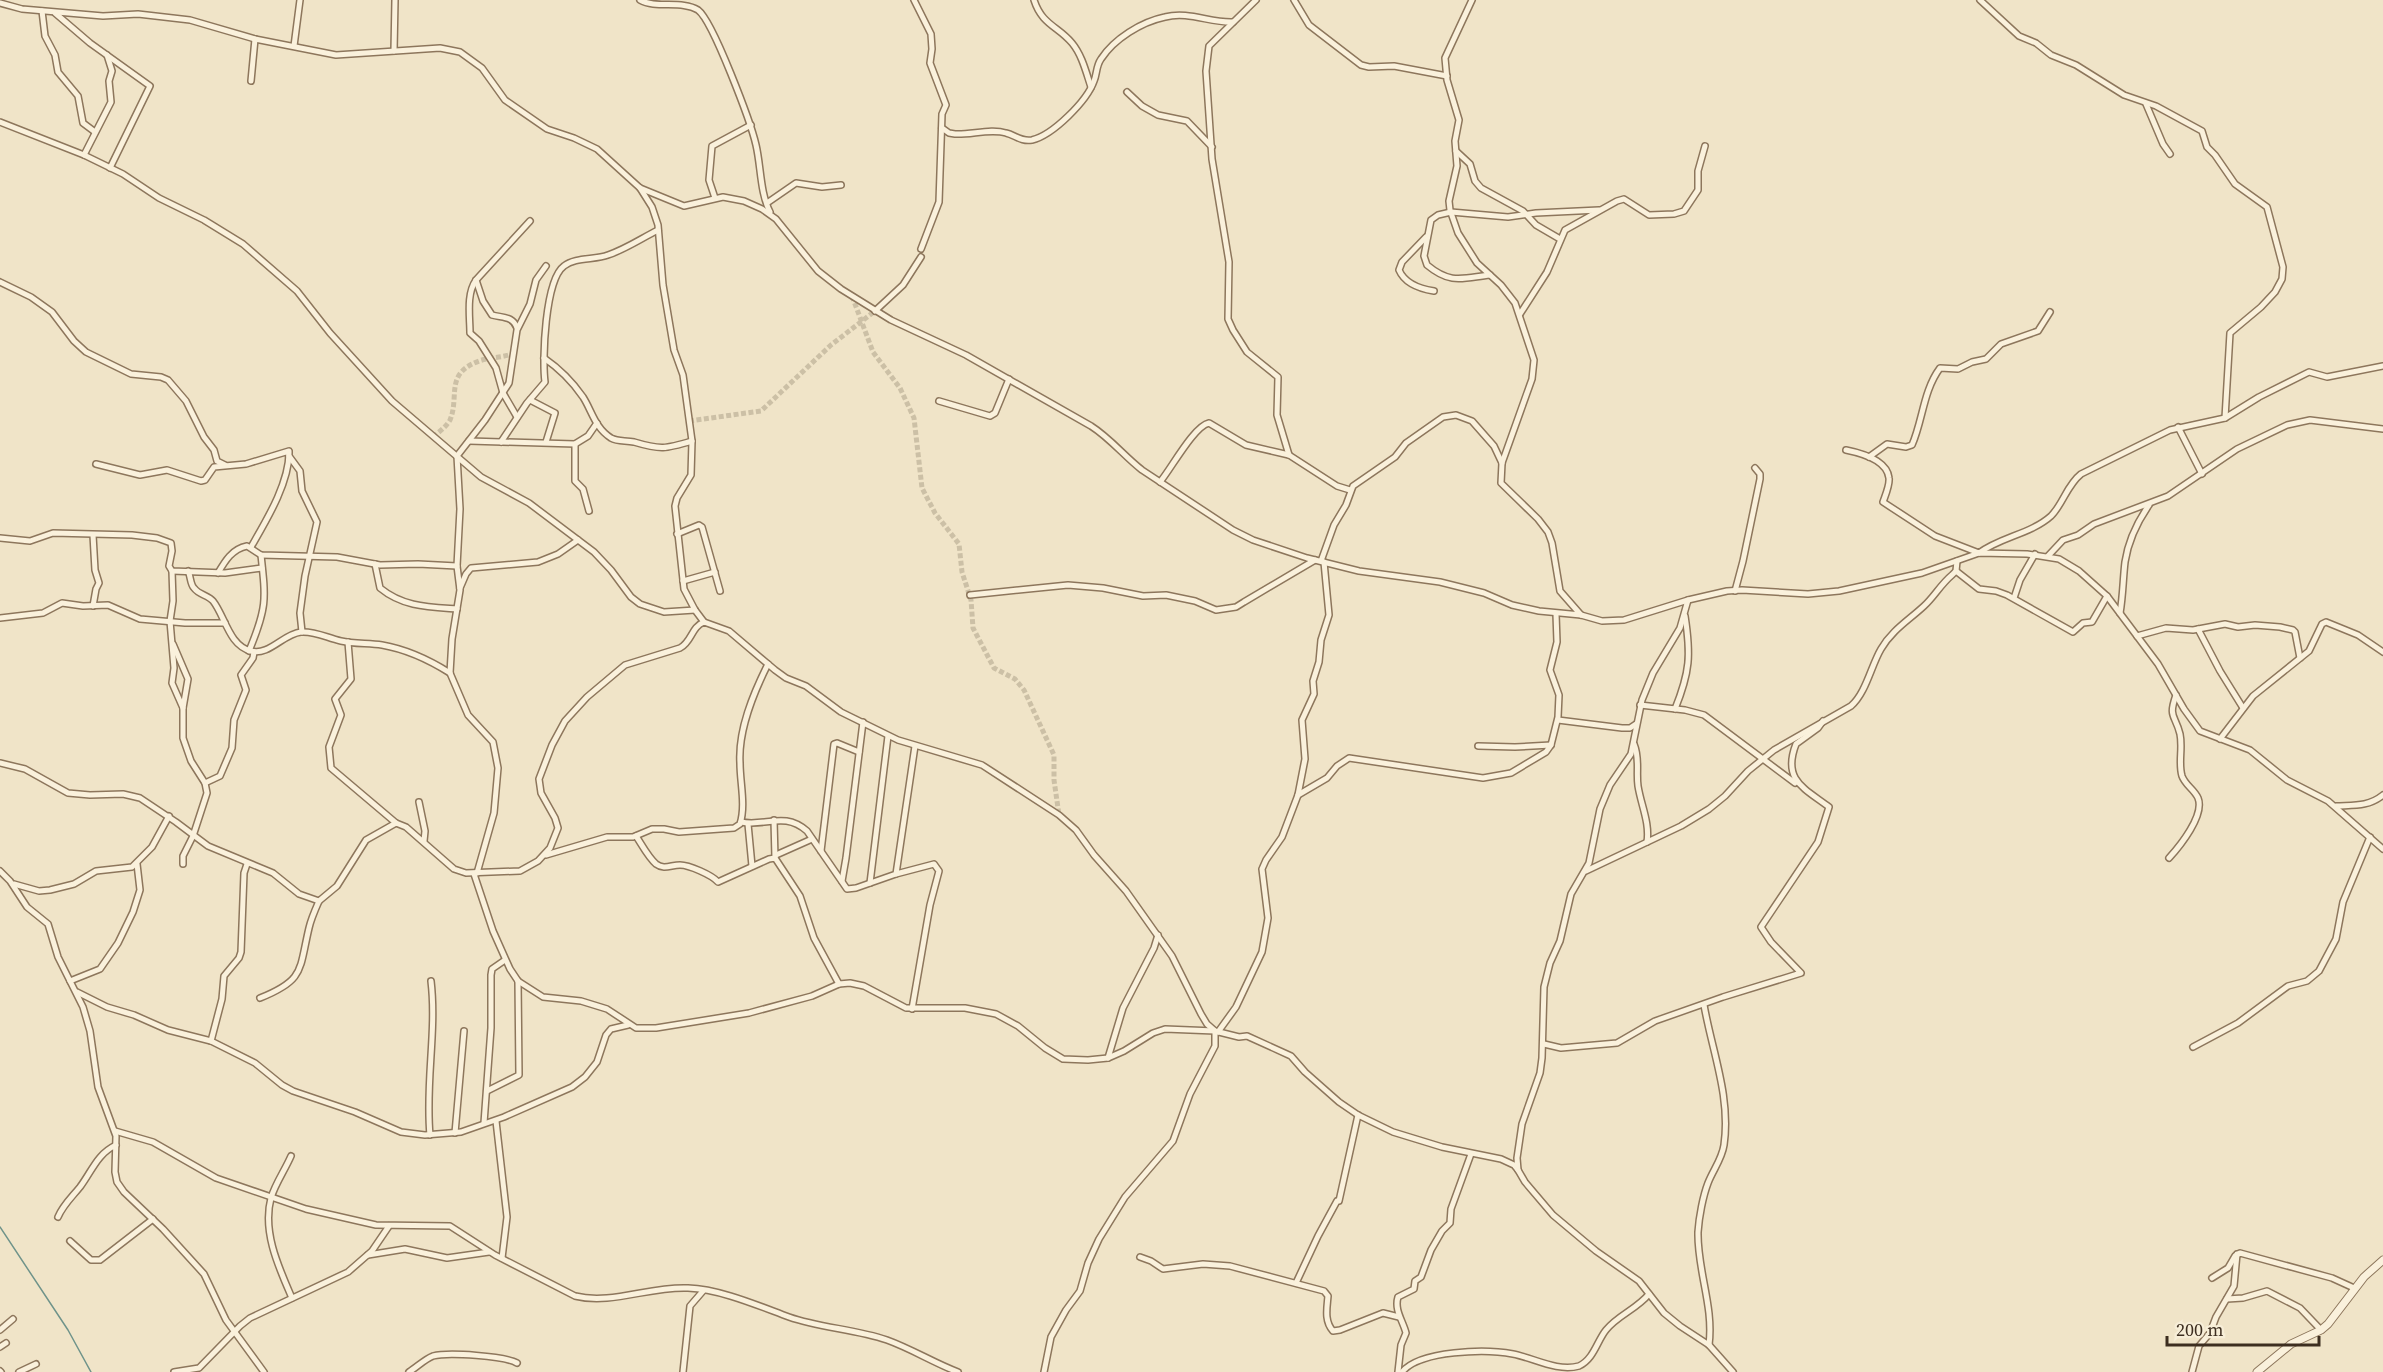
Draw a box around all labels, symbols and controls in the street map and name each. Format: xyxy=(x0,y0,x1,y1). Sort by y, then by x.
scale bar xyxy=(2167,1309,2318,1347)
text: 200 m xyxy=(2176,1317,2223,1342)

